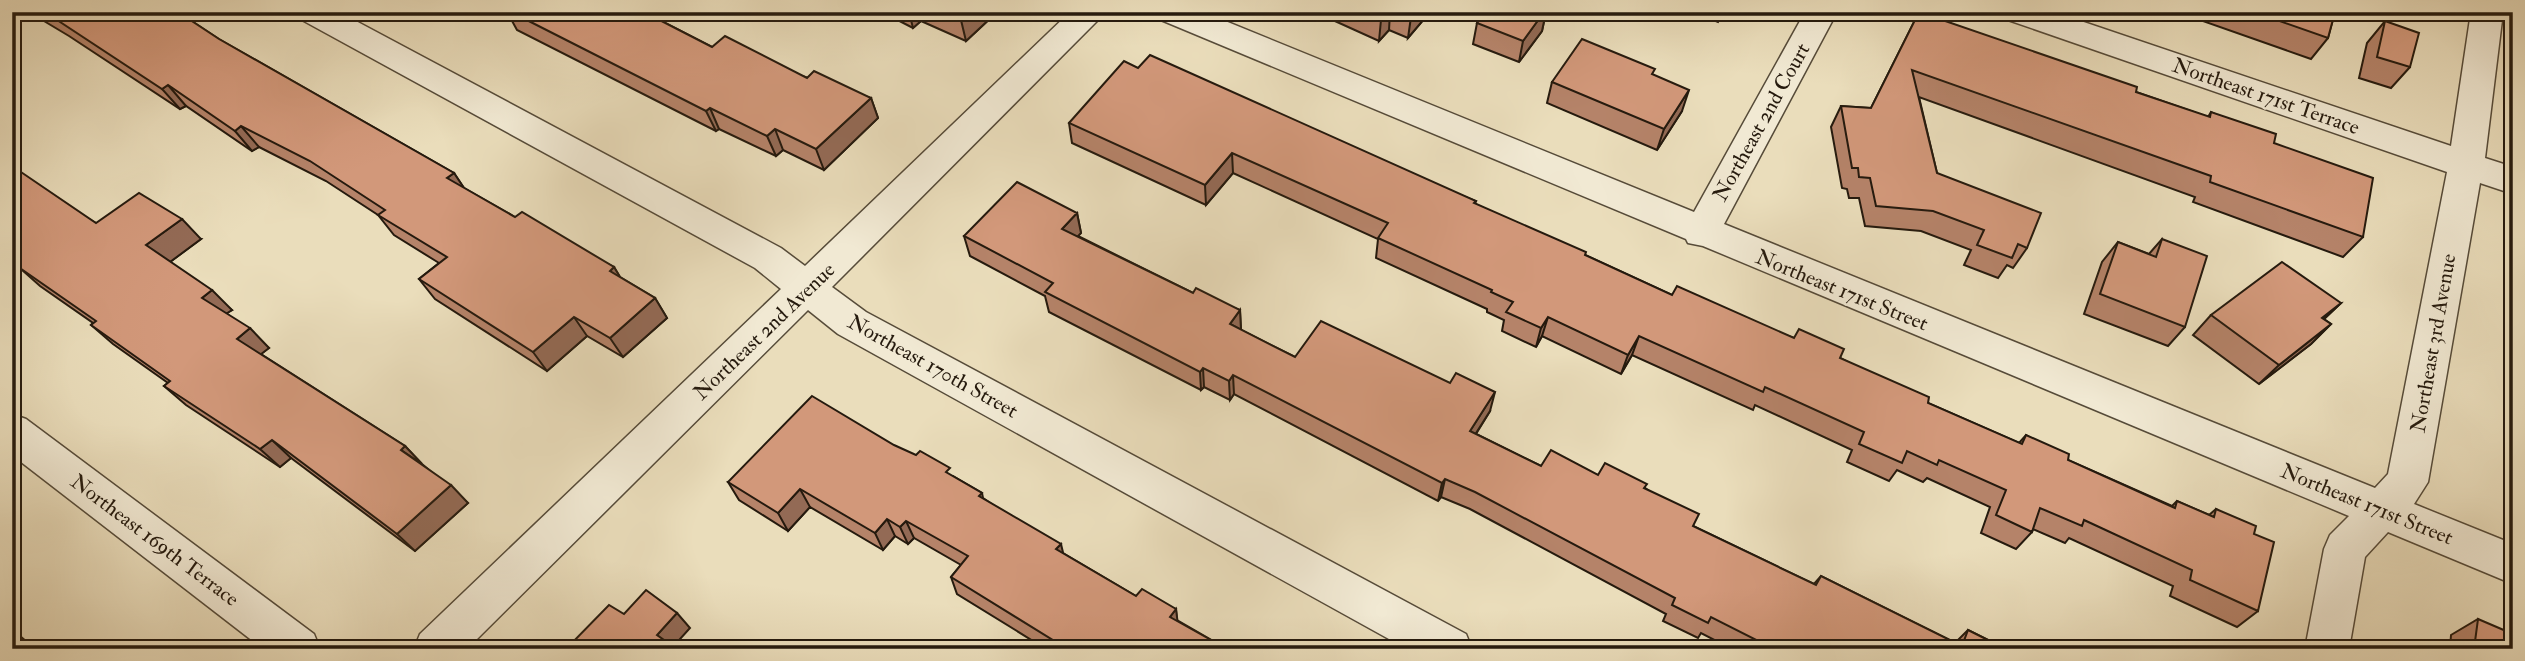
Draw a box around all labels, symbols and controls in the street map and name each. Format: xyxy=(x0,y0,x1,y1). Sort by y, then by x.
street label: Northeast 2nd Court xyxy=(1707,38,1816,206)
street label: Northeast 171st Terrace xyxy=(2169,52,2363,141)
street label: Northeast 171st Street xyxy=(1752,244,1932,337)
street label: Northeast 3rd Avenue xyxy=(2404,251,2463,435)
street label: Northeast 2nd Avenue xyxy=(688,257,841,406)
street label: Northeast 170th Street xyxy=(843,308,1023,425)
street label: Northeast 171st Street xyxy=(2277,458,2457,551)
street label: Northeast 169th Terrace xyxy=(65,468,245,613)

